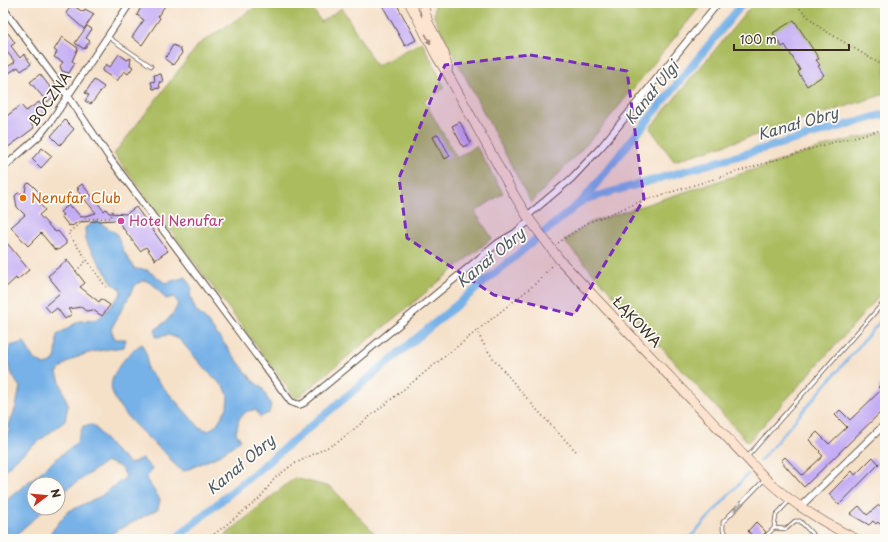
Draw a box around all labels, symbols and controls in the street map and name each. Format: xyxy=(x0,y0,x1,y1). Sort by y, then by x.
scale bar xyxy=(734,26,849,52)
text: 100 m xyxy=(740,30,777,48)
one-way arrow xyxy=(424,33,431,44)
water label: Kanał Ulgi xyxy=(618,53,685,129)
street label: BOCZNA xyxy=(23,67,76,130)
water label: Kanał Obry xyxy=(754,100,842,145)
place label: Nenufar Club xyxy=(31,187,121,208)
marker: Nenufar Club xyxy=(18,193,28,203)
place label: Hotel Nenufar xyxy=(129,210,224,231)
marker: Hotel Nenufar xyxy=(116,216,126,226)
water label: Kanał Obry xyxy=(451,220,530,292)
street label: ŁĄKOWA xyxy=(608,291,667,352)
water label: Kanał Obry xyxy=(201,427,280,499)
north arrow xyxy=(26,476,66,516)
text: N xyxy=(47,487,66,500)
one-way arrow xyxy=(733,502,743,512)

